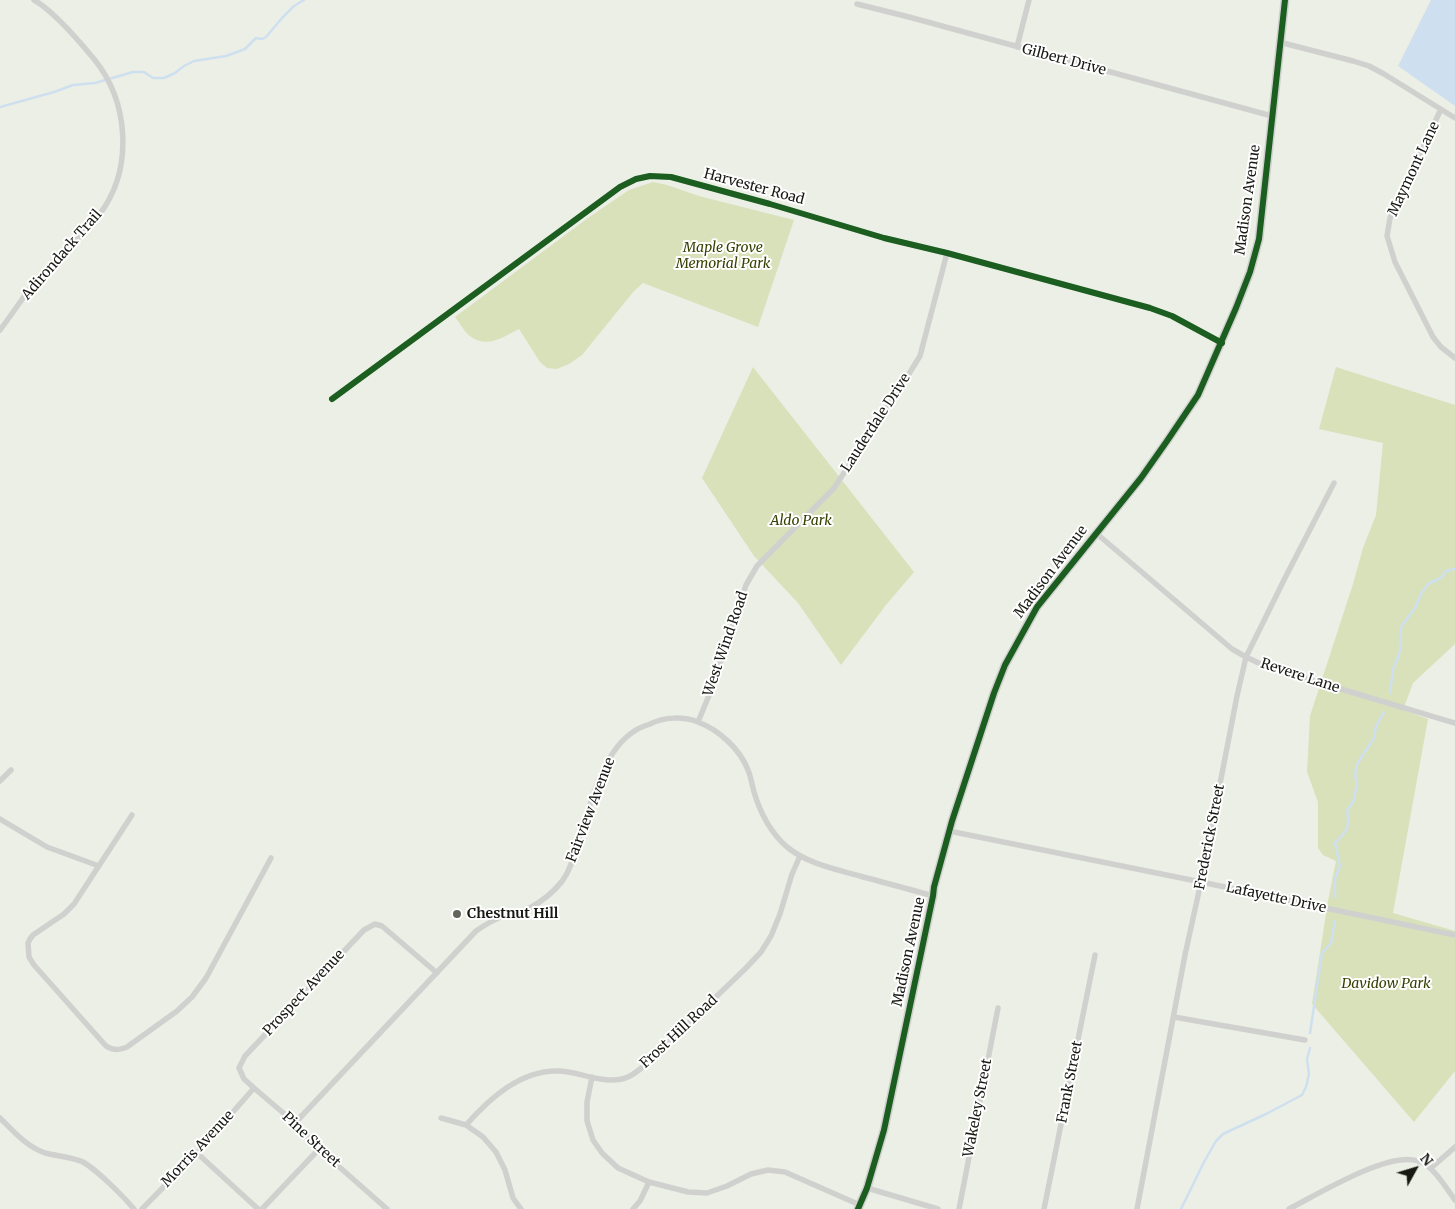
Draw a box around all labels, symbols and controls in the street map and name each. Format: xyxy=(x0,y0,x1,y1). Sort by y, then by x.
street label: Gilbert Drive xyxy=(1020,41,1108,79)
street label: Maymont Lane xyxy=(1385,119,1443,219)
street label: Madison Avenue xyxy=(1232,144,1264,256)
street label: Harvester Road xyxy=(702,165,806,209)
street label: Adirondack Trail xyxy=(18,207,106,303)
park label: Maple Grove Memorial Park xyxy=(676,240,770,272)
street label: Lauderdale Drive xyxy=(838,370,914,476)
park label: Aldo Park xyxy=(770,513,832,529)
street label: Madison Avenue xyxy=(1011,523,1091,621)
street label: West Wind Road xyxy=(700,589,752,699)
street label: Revere Lane xyxy=(1258,655,1342,697)
street label: Fairview Avenue xyxy=(563,755,619,865)
street label: Frederick Street xyxy=(1192,783,1228,891)
street label: Lafayette Drive xyxy=(1224,879,1328,917)
street label: Madison Avenue xyxy=(889,896,929,1008)
place label: Chestnut Hill xyxy=(467,906,558,922)
marker: Chestnut Hill xyxy=(451,908,463,920)
street label: Prospect Avenue xyxy=(260,947,348,1039)
park label: Davidow Park xyxy=(1341,976,1431,992)
street label: Frost Hill Road xyxy=(637,992,721,1072)
street label: Frank Street xyxy=(1054,1040,1086,1124)
street label: Wakeley Street xyxy=(960,1057,996,1159)
street label: Morris Avenue xyxy=(158,1107,238,1191)
street label: Pine Street xyxy=(278,1109,344,1171)
north arrow xyxy=(1390,1144,1440,1194)
text: N xyxy=(1416,1150,1437,1170)

